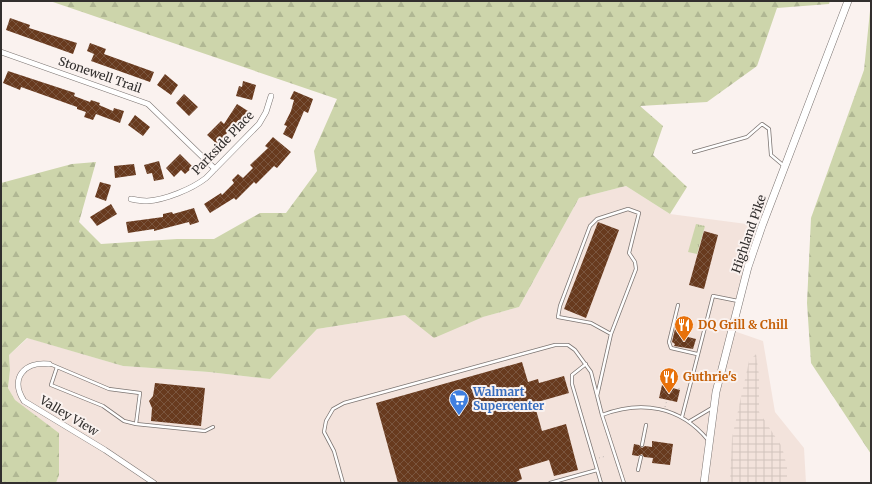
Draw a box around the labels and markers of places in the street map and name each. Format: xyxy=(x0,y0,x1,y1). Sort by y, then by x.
restaurant icon: DQ Grill & Chill xyxy=(673,314,695,342)
place label: DQ Grill & Chill xyxy=(698,317,788,332)
restaurant icon: Guthrie's xyxy=(658,366,680,394)
place label: Guthrie's xyxy=(683,369,737,384)
place label: Walmart Supercenter xyxy=(472,384,545,413)
supermarket icon: Walmart Supercenter xyxy=(448,388,470,416)

